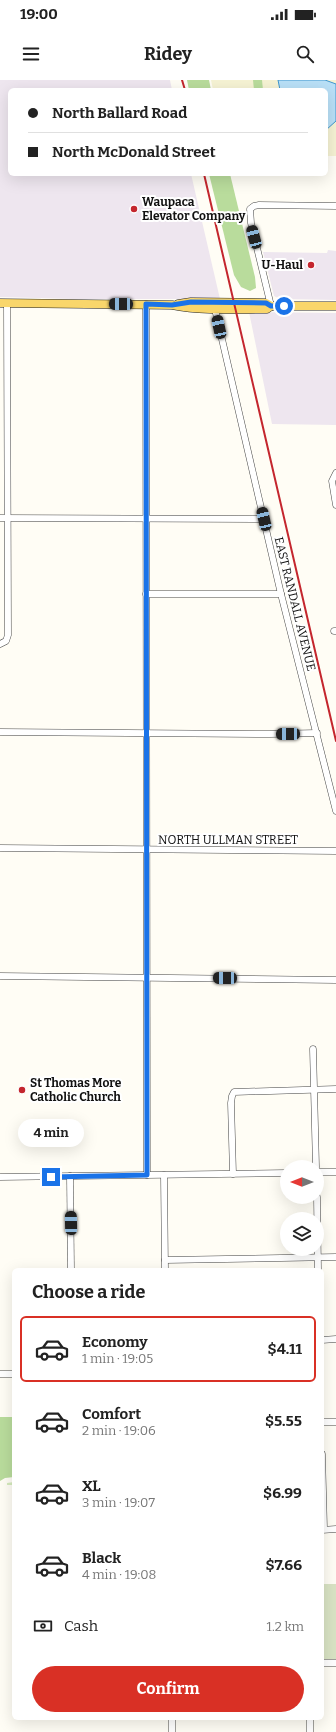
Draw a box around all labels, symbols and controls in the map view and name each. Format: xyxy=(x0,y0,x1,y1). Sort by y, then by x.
text: 19:00 xyxy=(20,5,58,23)
icon: menu xyxy=(20,43,42,65)
text: Ridey xyxy=(144,43,192,65)
icon: search xyxy=(294,43,316,65)
text: North Ballard Road xyxy=(52,104,187,122)
text: North McDonald Street xyxy=(52,143,216,161)
place label: Waupaca Elevator Company xyxy=(142,195,246,223)
marker: Waupaca Elevator Company xyxy=(129,204,139,214)
car xyxy=(245,224,263,250)
place label: U-Haul xyxy=(261,258,303,272)
marker: U-Haul xyxy=(306,260,316,270)
route start xyxy=(275,297,293,315)
car xyxy=(109,298,133,310)
car xyxy=(211,314,227,340)
car xyxy=(255,506,273,532)
street label: EAST RANDALL AVENUE xyxy=(272,535,318,673)
car xyxy=(276,728,300,740)
street label: NORTH ULLMAN STREET xyxy=(158,833,298,847)
car xyxy=(213,972,237,984)
place label: St Thomas More Catholic Church xyxy=(30,1076,122,1104)
marker: St Thomas More Catholic Church xyxy=(17,1085,27,1095)
callout: 4 min xyxy=(18,1119,84,1147)
text: 4 min xyxy=(33,1125,69,1140)
north arrow xyxy=(280,1160,324,1204)
map controls xyxy=(280,1160,324,1256)
route end xyxy=(42,1168,60,1186)
car xyxy=(65,1211,77,1235)
button: layers xyxy=(280,1212,324,1256)
text: Choose a ride xyxy=(32,1281,145,1303)
icon: car xyxy=(34,1331,70,1367)
text: Economy xyxy=(82,1333,148,1351)
text: $4.11 xyxy=(268,1340,302,1358)
text: 1 min · 19:05 xyxy=(82,1351,153,1366)
icon: car xyxy=(34,1403,70,1439)
text: Comfort xyxy=(82,1405,141,1423)
text: $5.55 xyxy=(265,1412,302,1430)
text: 2 min · 19:06 xyxy=(82,1423,156,1438)
icon: car xyxy=(34,1475,70,1511)
text: XL xyxy=(82,1477,101,1495)
text: $6.99 xyxy=(263,1484,302,1502)
text: 3 min · 19:07 xyxy=(82,1495,155,1510)
icon: car xyxy=(34,1547,70,1583)
text: Black xyxy=(82,1549,121,1567)
text: $7.66 xyxy=(266,1556,302,1574)
text: 4 min · 19:08 xyxy=(82,1567,156,1582)
icon: cash xyxy=(32,1615,54,1637)
text: Cash xyxy=(64,1617,98,1635)
text: 1.2 km xyxy=(267,1619,304,1634)
button: Confirm xyxy=(32,1666,304,1712)

